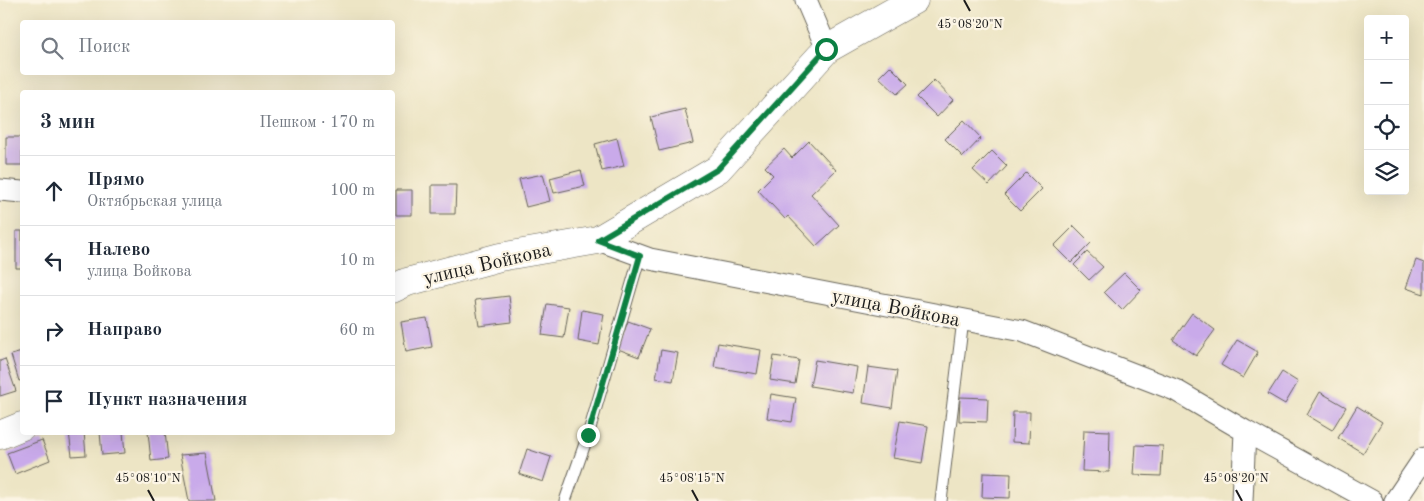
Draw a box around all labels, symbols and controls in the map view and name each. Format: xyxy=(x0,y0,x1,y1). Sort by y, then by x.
map controls xyxy=(1364,15,1409,195)
button: + xyxy=(1364,15,1409,60)
text: 45°08'20"N xyxy=(937,18,1003,31)
search box xyxy=(20,20,395,75)
icon: search xyxy=(38,34,66,62)
text: Поиск xyxy=(78,38,130,57)
route start xyxy=(815,38,838,61)
button: − xyxy=(1364,60,1409,105)
button: locate xyxy=(1364,105,1409,150)
text: 3 мин xyxy=(40,112,95,133)
text: Пешком · 170 m xyxy=(259,115,375,131)
button: layers xyxy=(1364,150,1409,195)
text: Прямо xyxy=(87,171,145,190)
icon: ahead xyxy=(40,177,68,205)
text: 100 m xyxy=(330,183,375,199)
text: Октябрьская улица xyxy=(87,194,222,210)
street label: улица Войкова xyxy=(422,240,553,289)
text: Налево xyxy=(87,241,150,260)
icon: left xyxy=(40,247,68,275)
text: 10 m xyxy=(339,253,375,269)
text: улица Войкова xyxy=(87,264,192,280)
street label: улица Войкова xyxy=(830,287,962,331)
icon: right xyxy=(40,317,68,345)
text: Направо xyxy=(87,321,162,340)
text: 60 m xyxy=(339,323,375,339)
icon: arrive xyxy=(40,387,68,415)
text: Пункт назначения xyxy=(87,391,247,410)
route end xyxy=(577,424,600,447)
text: 45°08'10"N xyxy=(115,472,181,485)
text: 45°08'15"N xyxy=(659,472,725,485)
text: 45°08'20"N xyxy=(1203,472,1269,485)

